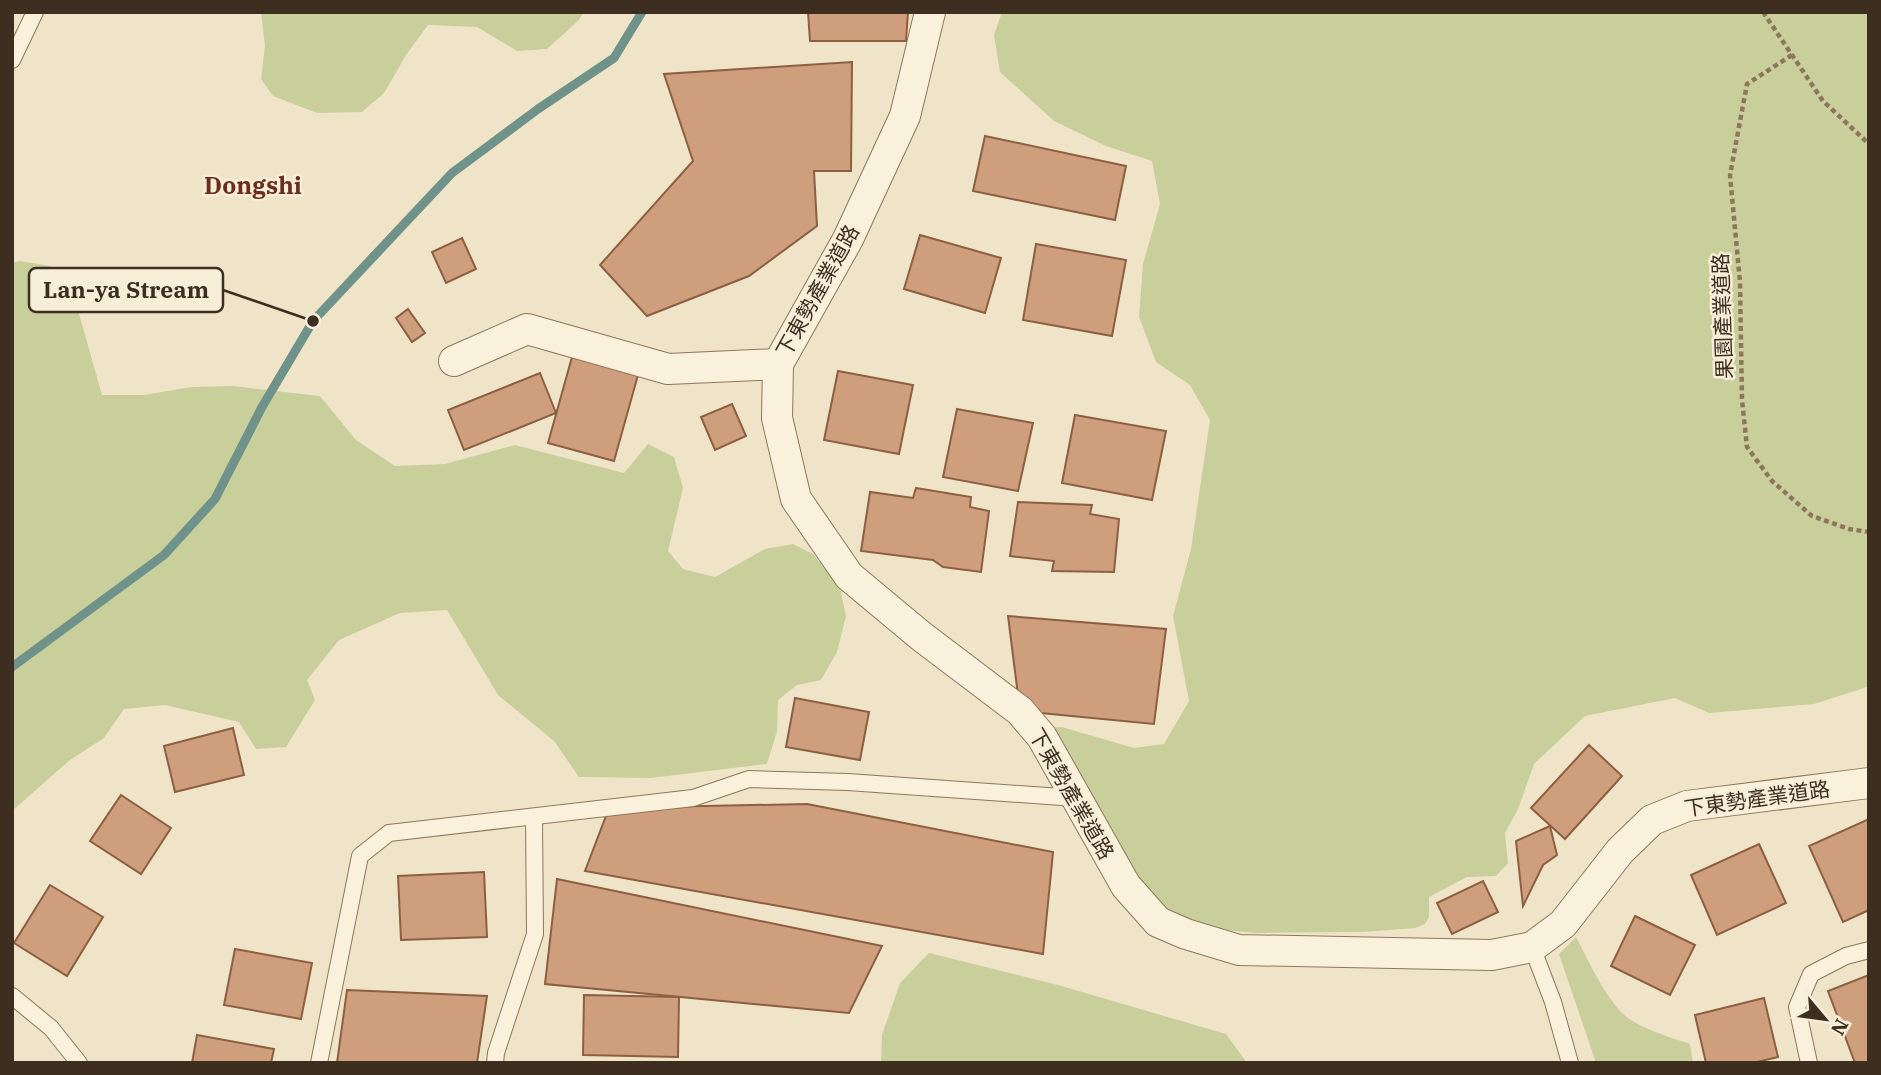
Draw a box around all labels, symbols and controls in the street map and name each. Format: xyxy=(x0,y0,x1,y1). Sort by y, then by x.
district label: Dongshi xyxy=(204,169,302,201)
street label: 下東勢產業道路 xyxy=(769,219,865,362)
street label: 果園產業道路 xyxy=(1706,253,1738,379)
callout: Lan-ya Stream xyxy=(29,268,223,312)
text: Lan-ya Stream xyxy=(43,274,209,304)
street label: 下東勢產業道路 xyxy=(1023,723,1121,864)
street label: 下東勢產業道路 xyxy=(1682,774,1832,822)
north arrow xyxy=(1790,984,1860,1054)
text: N xyxy=(1826,1015,1854,1040)

